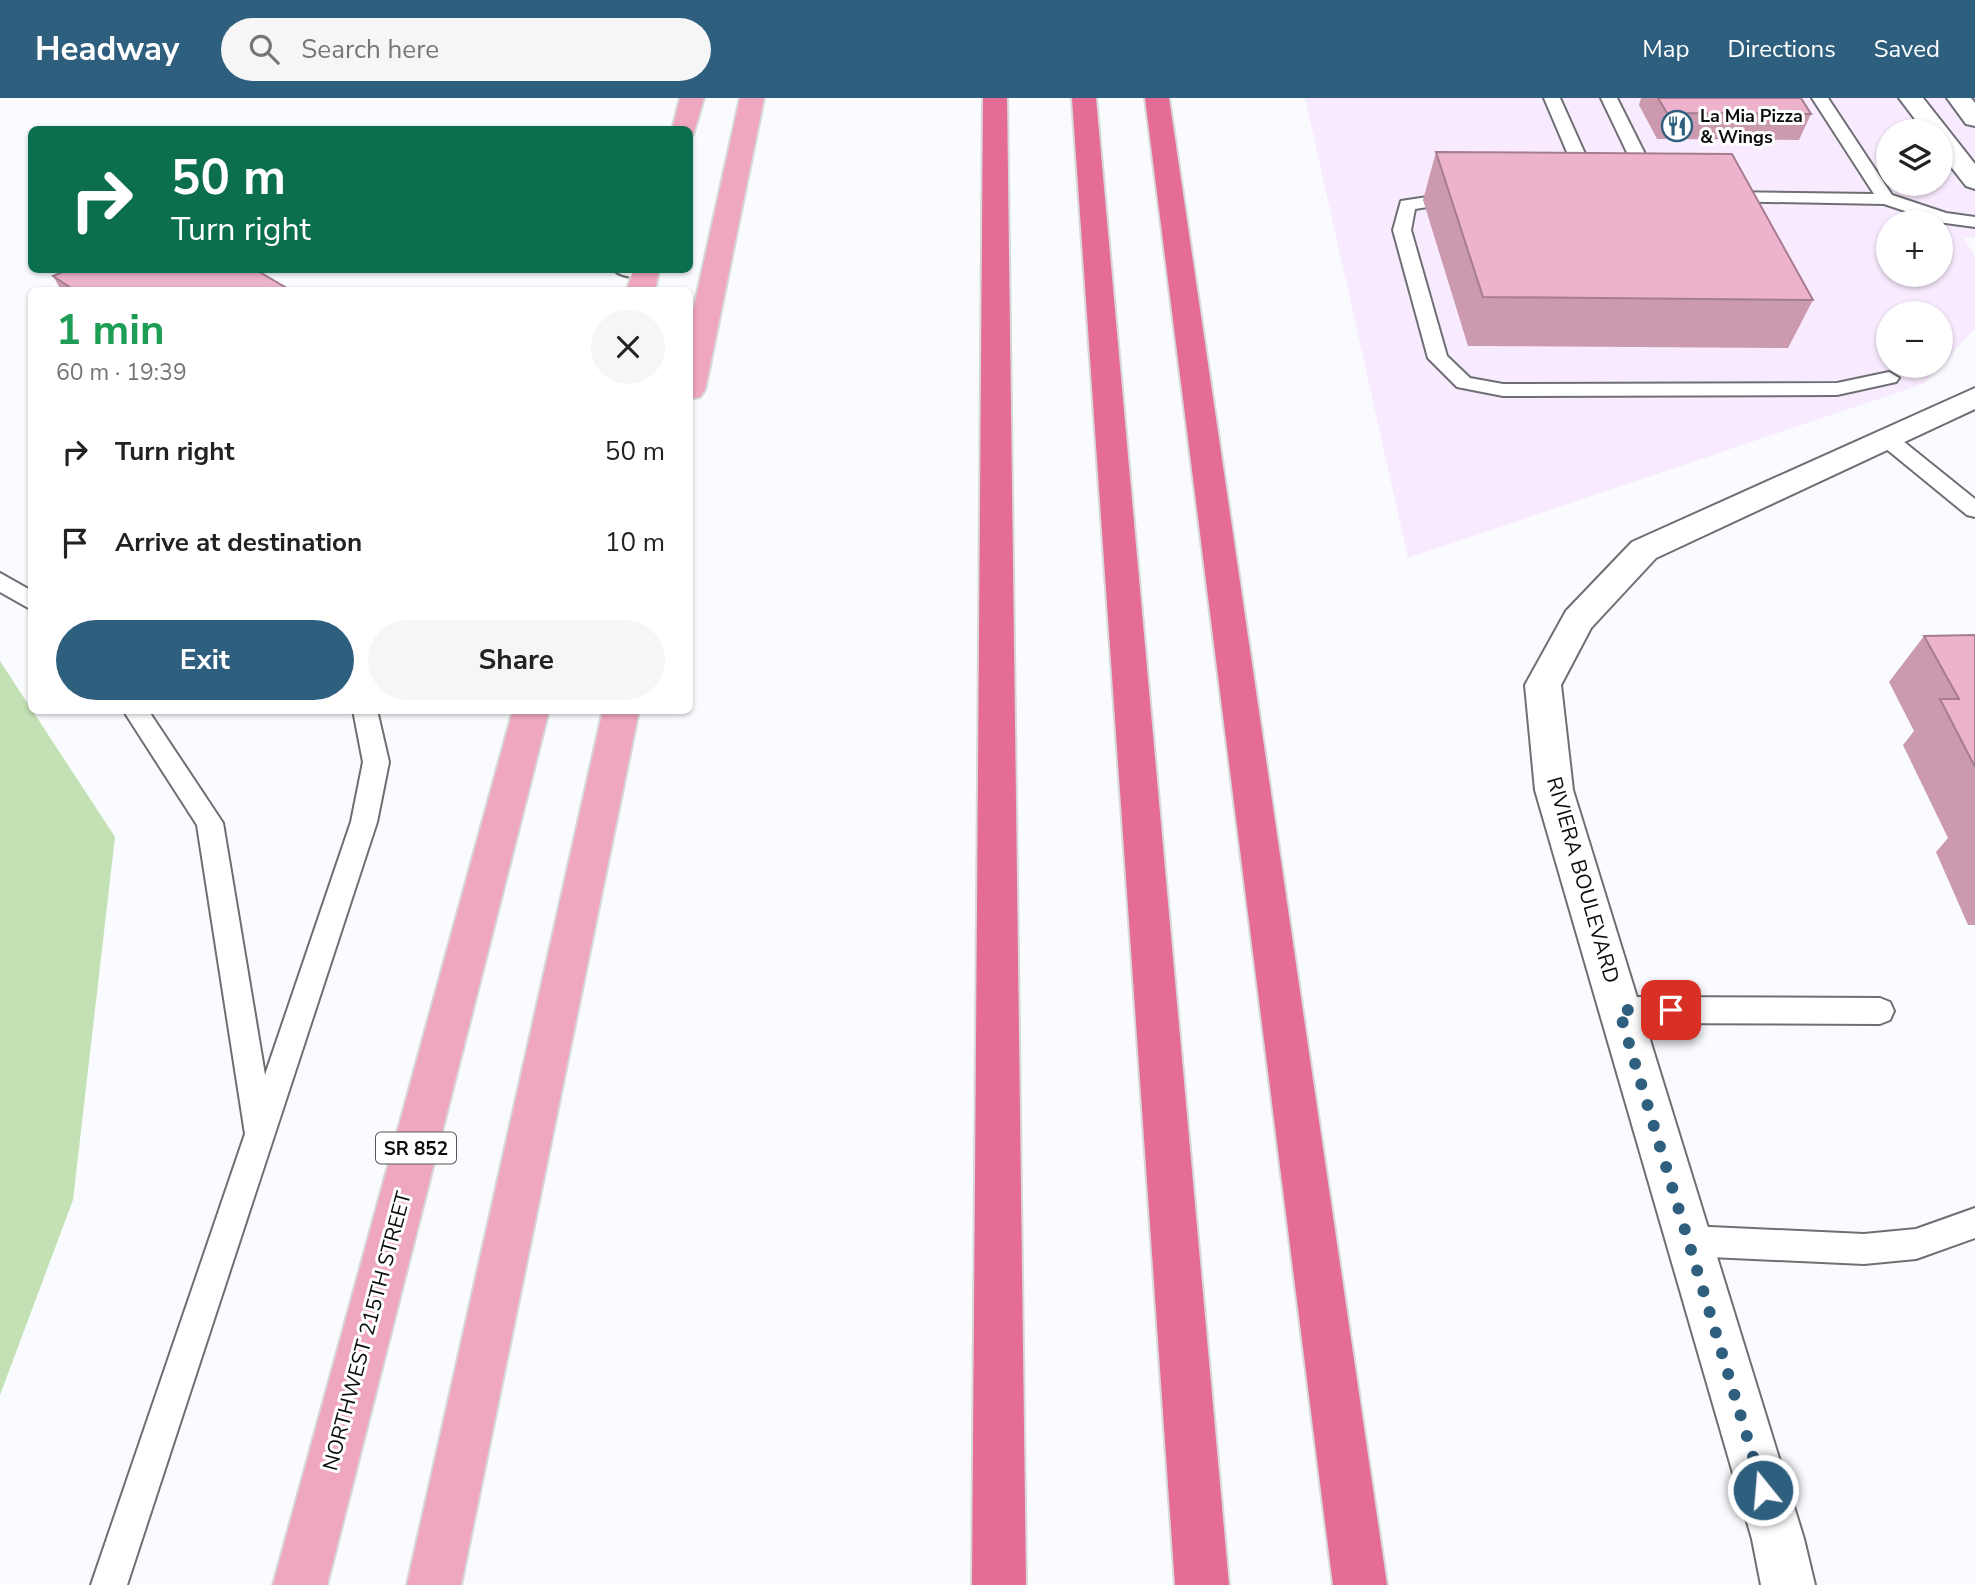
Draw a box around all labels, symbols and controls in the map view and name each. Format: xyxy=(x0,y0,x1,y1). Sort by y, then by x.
search box xyxy=(221,18,711,81)
text: Headway xyxy=(35,27,179,72)
icon: search xyxy=(245,30,283,68)
text: Search here xyxy=(301,32,439,67)
text: Map xyxy=(1642,33,1689,65)
text: Directions xyxy=(1727,33,1836,65)
text: Saved xyxy=(1874,33,1940,65)
place label: La Mia Pizza & Wings xyxy=(1700,104,1803,149)
restaurant icon: La Mia Pizza & Wings xyxy=(1660,109,1694,143)
map controls xyxy=(1876,119,1953,378)
button: layers xyxy=(1876,119,1953,196)
text: 50 m xyxy=(171,144,286,211)
icon: right xyxy=(56,154,147,245)
text: Turn right xyxy=(171,208,311,251)
button: + xyxy=(1876,210,1953,287)
button: − xyxy=(1876,301,1953,378)
text: 1 min xyxy=(56,302,165,359)
button: close xyxy=(591,310,665,384)
text: 60 m · 19:39 xyxy=(56,357,187,388)
icon: right xyxy=(56,433,94,471)
text: Turn right xyxy=(115,434,234,469)
text: 50 m xyxy=(605,434,665,469)
icon: arrive xyxy=(56,524,94,562)
text: Arrive at destination xyxy=(115,525,362,560)
text: 10 m xyxy=(605,525,665,560)
button: Exit xyxy=(56,620,354,700)
button: Share xyxy=(368,620,665,700)
street label: RIVIERA BOULEVARD xyxy=(1540,774,1626,986)
pin xyxy=(1641,980,1701,1040)
icon: arrive xyxy=(1652,991,1690,1029)
road number: SR 852 xyxy=(376,1132,456,1164)
street label: NORTHWEST 215TH STREET xyxy=(316,1188,418,1474)
position arrow xyxy=(1726,1453,1800,1527)

